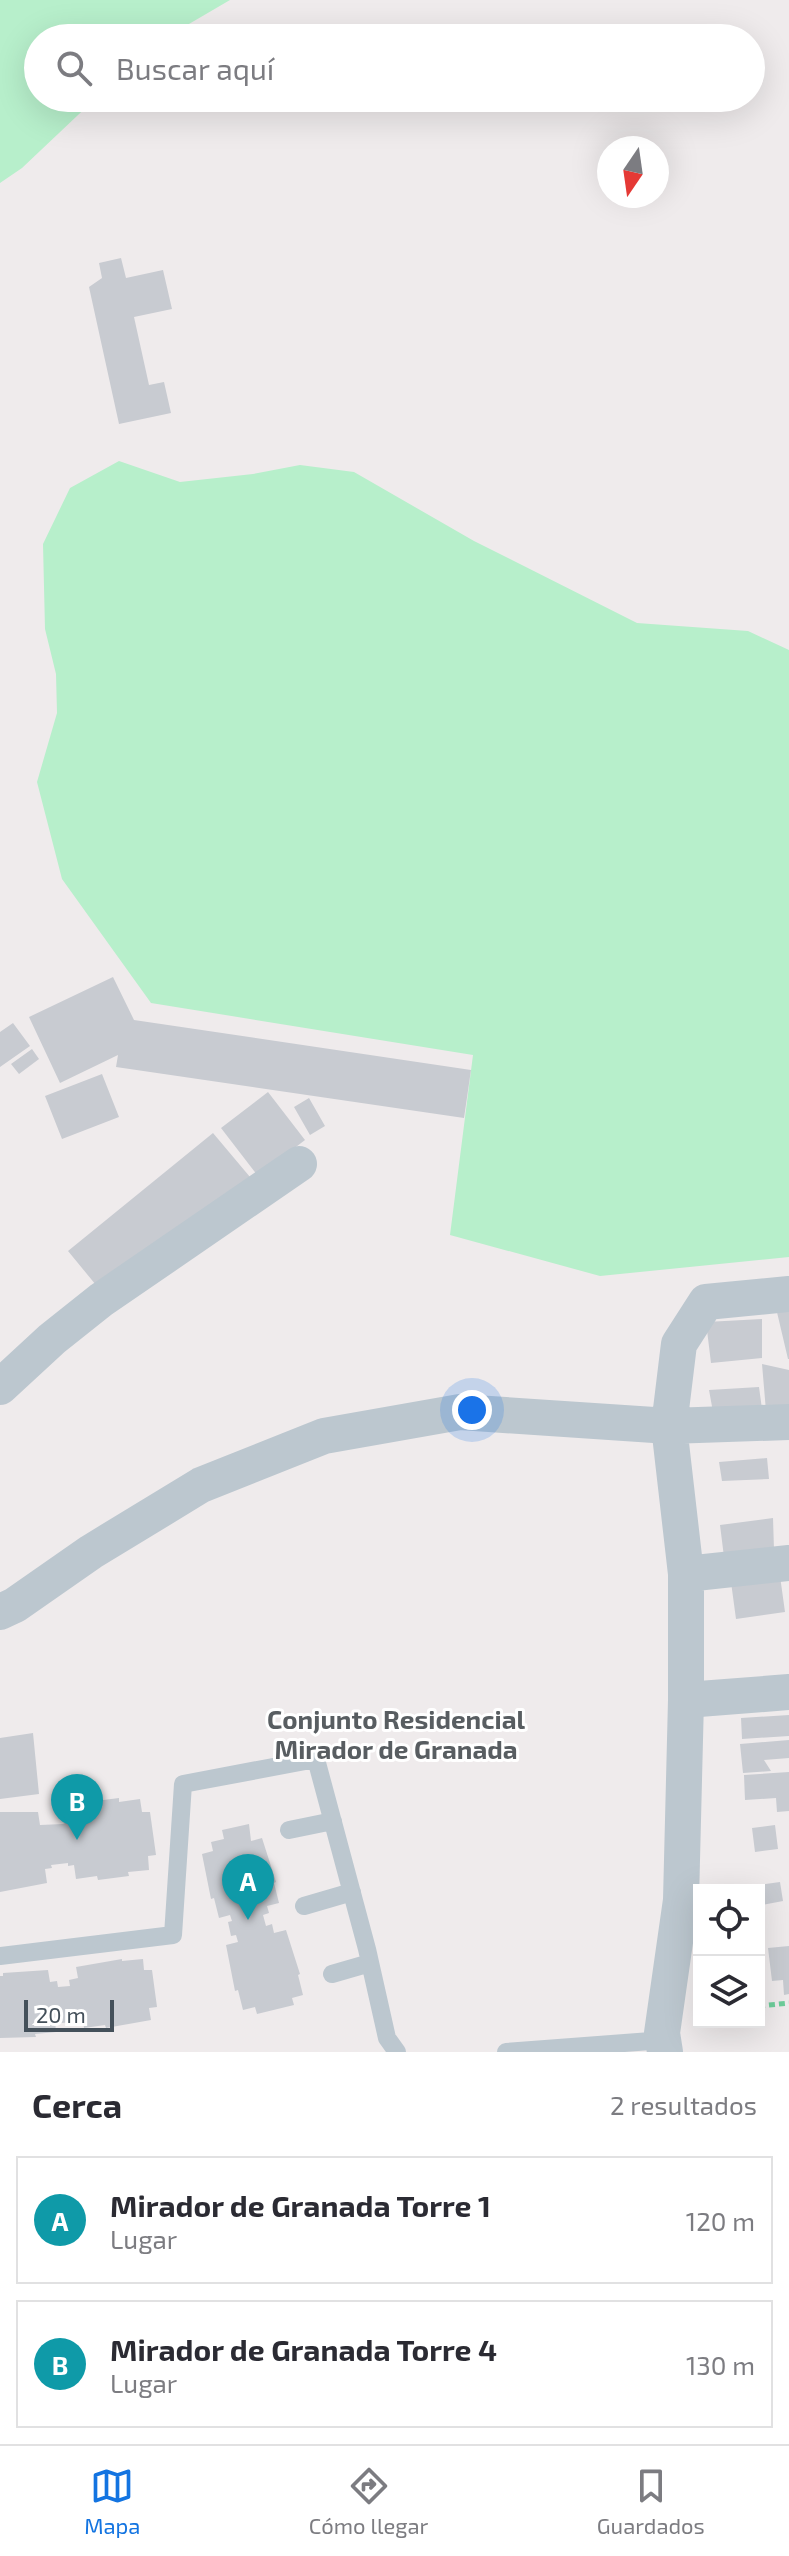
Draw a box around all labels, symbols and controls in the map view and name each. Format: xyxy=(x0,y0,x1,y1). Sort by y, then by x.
search box xyxy=(24,24,765,112)
icon: search xyxy=(52,46,96,90)
text: Buscar aquí xyxy=(116,50,274,86)
north arrow xyxy=(597,136,669,208)
your location xyxy=(452,1390,492,1430)
district label: Conjunto Residencial Mirador de Granada xyxy=(267,1703,525,1764)
pin: B xyxy=(51,1774,103,1840)
pin: A xyxy=(222,1854,274,1920)
map controls xyxy=(693,1884,765,2028)
button: locate xyxy=(693,1884,765,1956)
button: layers xyxy=(693,1956,765,2028)
scale bar xyxy=(24,1996,114,2032)
text: 20 m xyxy=(36,2001,86,2027)
text: Cerca xyxy=(32,2084,122,2125)
text: 2 resultados xyxy=(610,2089,757,2120)
text: Mirador de Granada Torre 1 xyxy=(110,2187,491,2223)
text: A xyxy=(52,2205,68,2236)
text: 120 m xyxy=(686,2205,755,2236)
text: Lugar xyxy=(110,2223,177,2254)
text: Mirador de Granada Torre 4 xyxy=(110,2331,497,2367)
text: B xyxy=(52,2349,68,2380)
text: 130 m xyxy=(686,2349,755,2380)
text: Lugar xyxy=(110,2367,177,2398)
tab: Mapa xyxy=(84,2464,140,2538)
tab: Cómo llegar xyxy=(309,2464,428,2538)
tab: Guardados xyxy=(597,2464,705,2538)

